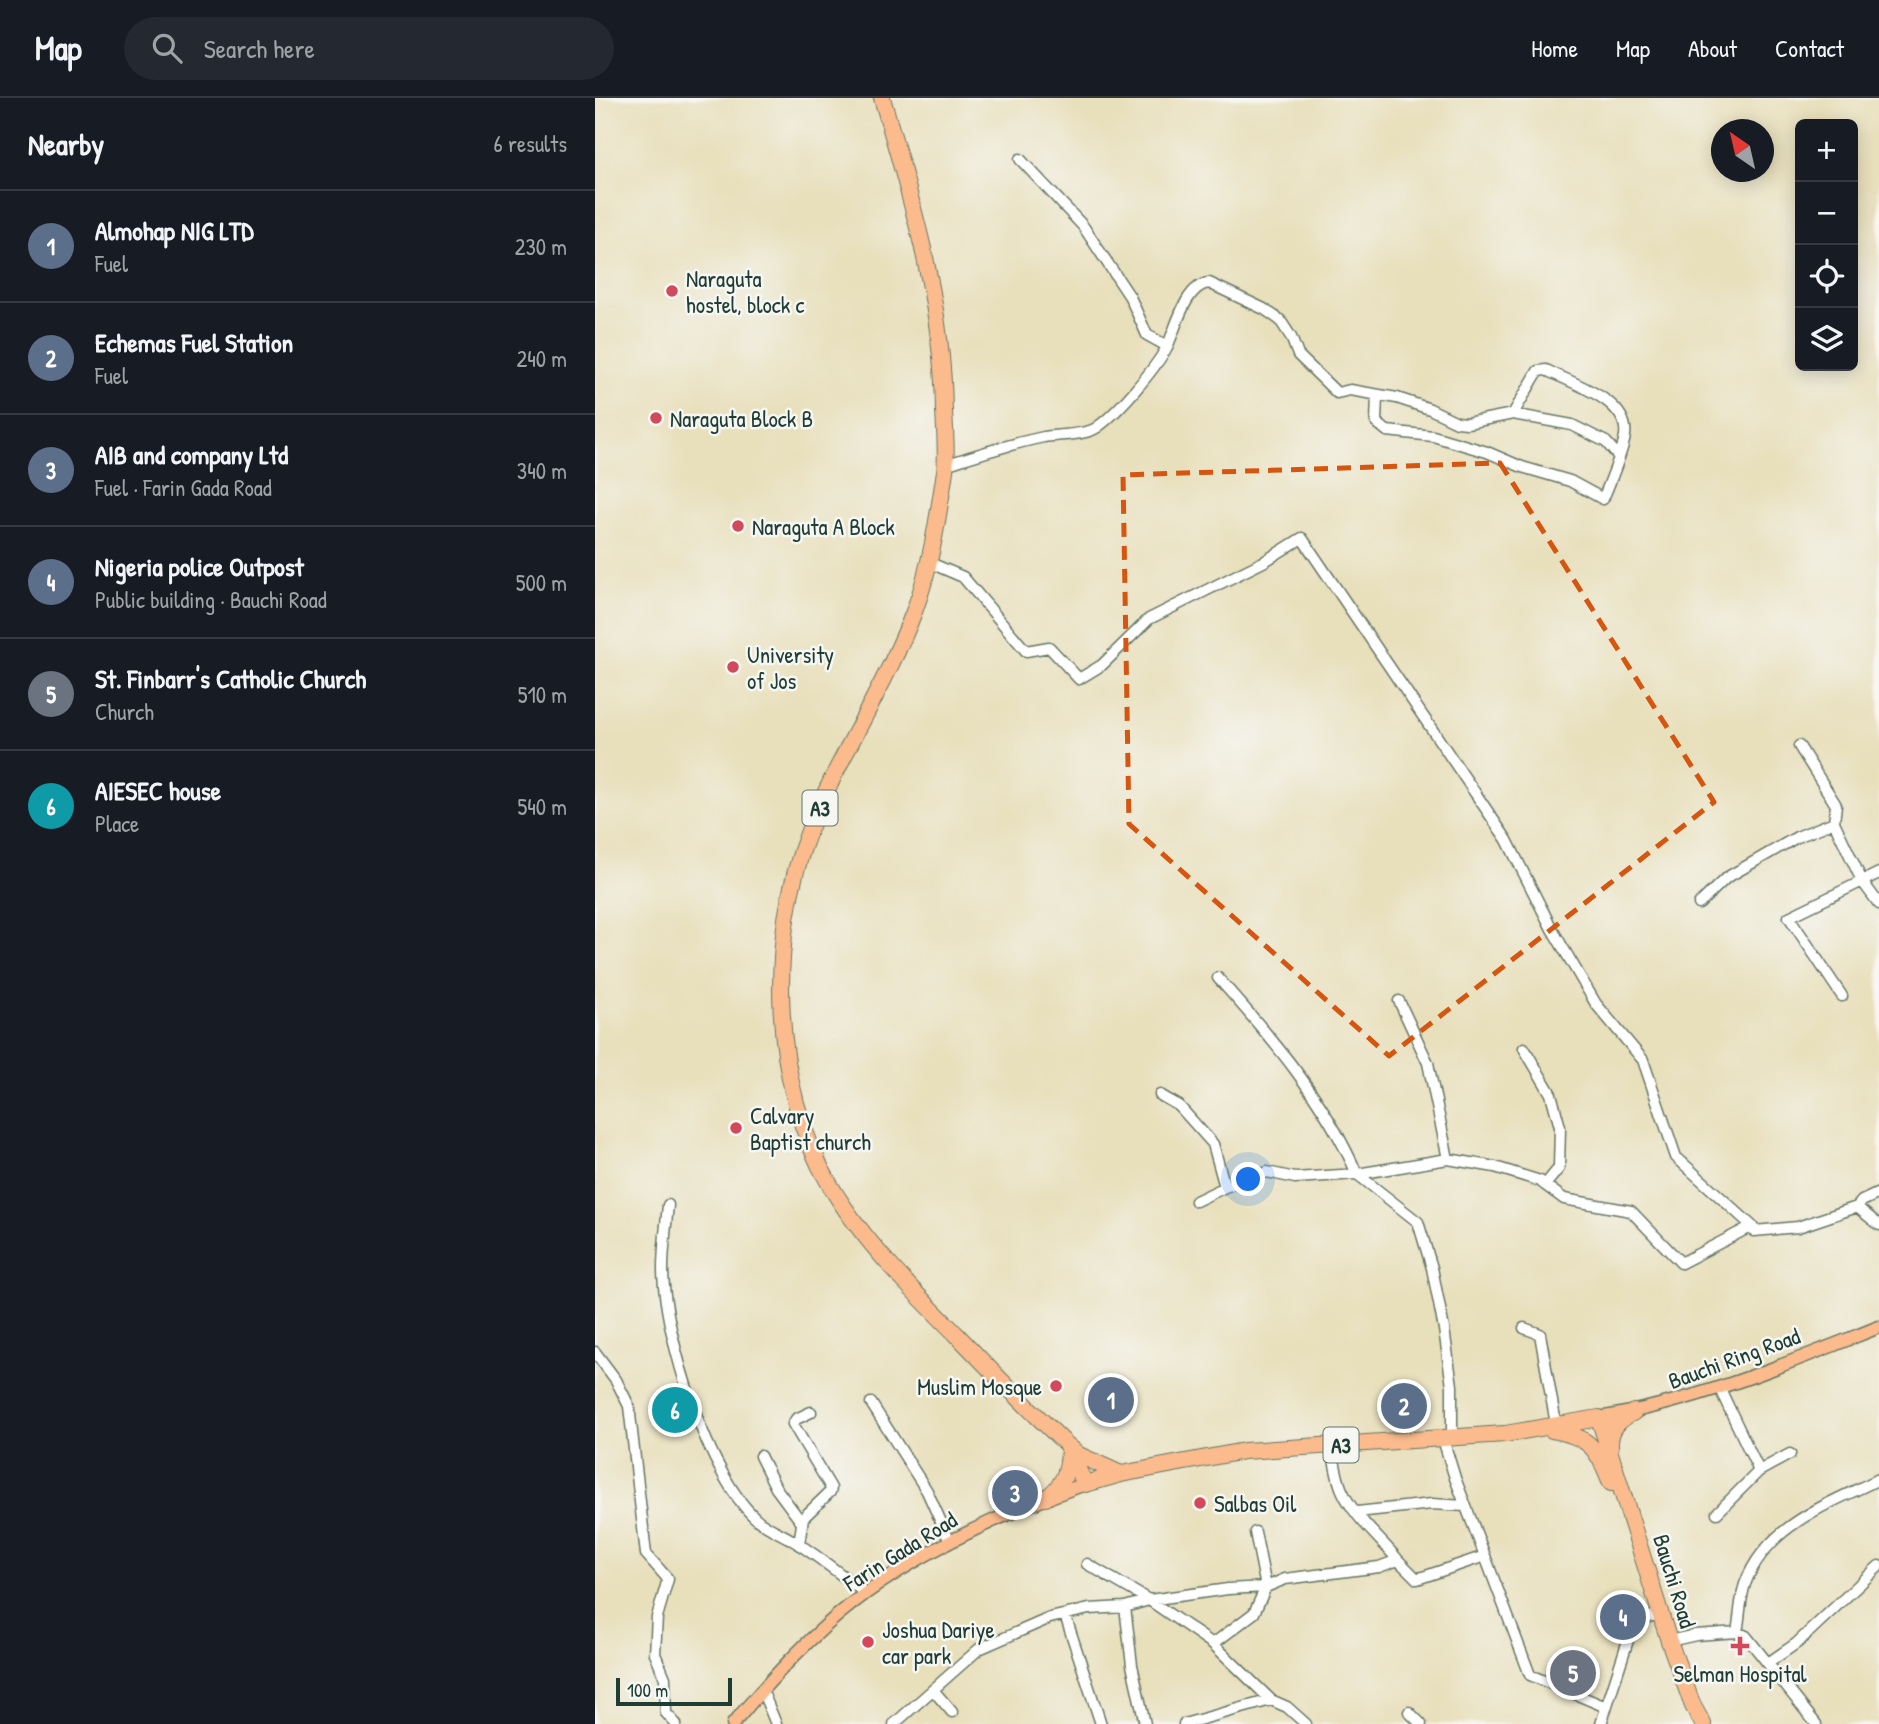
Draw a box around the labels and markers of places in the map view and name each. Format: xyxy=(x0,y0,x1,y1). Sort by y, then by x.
place label: Naraguta hostel, block c xyxy=(686,263,805,320)
marker: Naraguta hostel, block c xyxy=(664,283,680,299)
place label: Naraguta Block B xyxy=(670,403,813,434)
marker: Naraguta Block B xyxy=(648,410,664,426)
place label: Naraguta A Block xyxy=(752,511,895,542)
marker: Naraguta A Block xyxy=(730,518,746,534)
place label: University of Jos xyxy=(747,639,834,696)
marker: University of Jos xyxy=(725,659,741,675)
place label: Calvary Baptist church xyxy=(750,1100,871,1157)
marker: Calvary Baptist church xyxy=(728,1120,744,1136)
place label: Muslim Mosque xyxy=(917,1371,1042,1402)
pin: 1 xyxy=(1088,1374,1134,1426)
marker: Muslim Mosque xyxy=(1048,1378,1064,1394)
pin: 2 xyxy=(1381,1380,1427,1432)
pin: 6 xyxy=(652,1384,698,1436)
pin: 3 xyxy=(992,1467,1038,1519)
place label: Salbas Oil xyxy=(1214,1488,1297,1519)
marker: Salbas Oil xyxy=(1192,1495,1208,1511)
pin: 4 xyxy=(1600,1591,1646,1643)
place label: Joshua Dariye car park xyxy=(882,1614,995,1671)
marker: Joshua Dariye car park xyxy=(860,1634,876,1650)
marker: Selman Hospital xyxy=(1730,1636,1750,1656)
pin: 5 xyxy=(1550,1647,1596,1699)
place label: Selman Hospital xyxy=(1673,1658,1807,1689)

